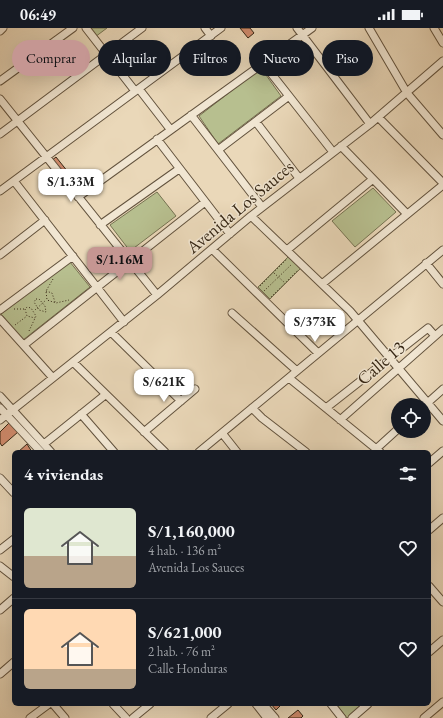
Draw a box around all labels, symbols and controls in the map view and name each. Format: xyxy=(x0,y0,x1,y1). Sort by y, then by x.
text: 06:49 xyxy=(20,5,56,24)
chip: Comprar xyxy=(12,40,90,76)
chip: Alquilar xyxy=(98,40,171,76)
chip: Filtros xyxy=(179,40,241,76)
chip: Nuevo xyxy=(249,40,314,76)
chip: Piso xyxy=(322,40,373,76)
street label: Avenida Los Sauces xyxy=(181,155,298,259)
pin: S/1.33M xyxy=(34,169,108,203)
text: S/1.33M xyxy=(47,173,95,190)
pin: S/1.16M xyxy=(83,247,157,281)
text: S/1.16M xyxy=(96,251,144,268)
pin: S/373K xyxy=(282,309,348,343)
text: S/373K xyxy=(294,313,336,330)
street label: Calle 13 xyxy=(352,335,410,390)
pin: S/621K xyxy=(131,369,197,403)
text: S/621K xyxy=(143,373,185,390)
map controls xyxy=(391,398,431,438)
button: locate xyxy=(391,398,431,438)
text: 4 viviendas xyxy=(24,463,103,485)
icon: filters xyxy=(397,463,419,485)
text: S/1,160,000 xyxy=(148,520,235,542)
icon: home xyxy=(56,524,104,572)
icon: heart xyxy=(397,537,419,559)
text: 4 hab. · 136 m² xyxy=(148,542,221,559)
text: Avenida Los Sauces xyxy=(148,559,244,576)
text: S/621,000 xyxy=(148,621,221,643)
icon: home xyxy=(56,625,104,673)
icon: heart xyxy=(397,638,419,660)
text: 2 hab. · 76 m² xyxy=(148,643,215,660)
text: Calle Honduras xyxy=(148,660,227,677)

